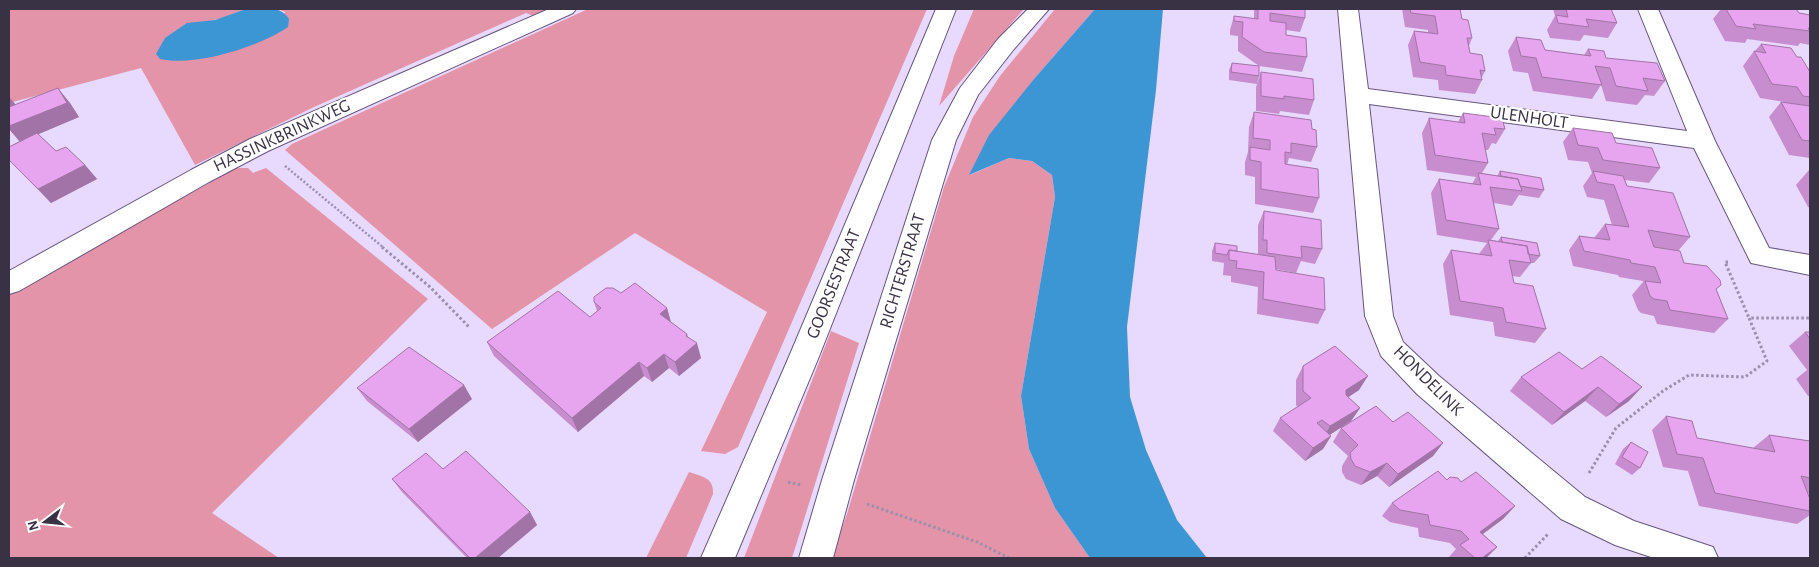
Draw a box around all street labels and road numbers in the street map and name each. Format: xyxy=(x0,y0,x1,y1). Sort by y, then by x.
street label: HASSINKBRINKWEG xyxy=(211,96,353,176)
street label: ULENHOLT xyxy=(1489,104,1569,132)
street label: RICHTERSTRAAT xyxy=(877,211,929,331)
street label: GOORSESTRAAT xyxy=(804,226,864,341)
street label: HONDELINK xyxy=(1390,343,1466,419)

